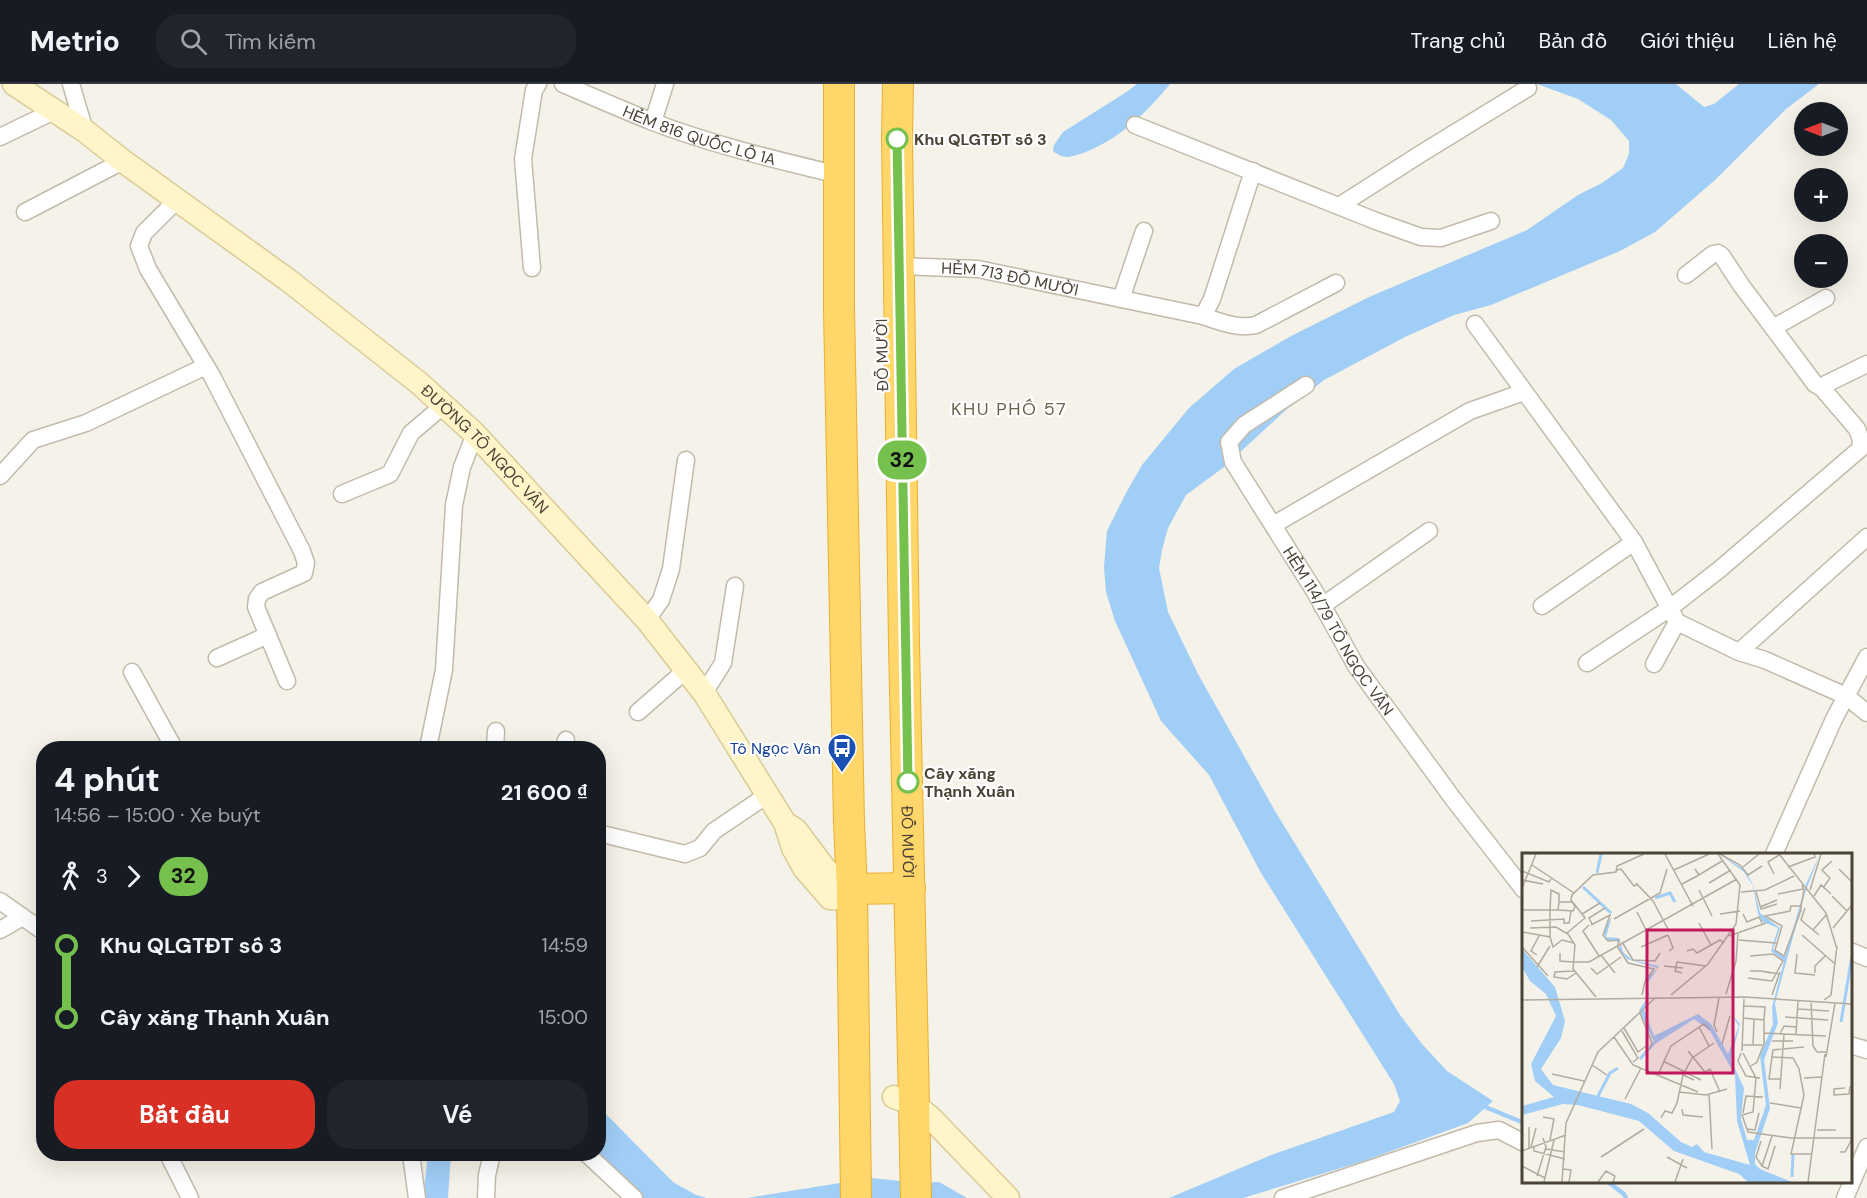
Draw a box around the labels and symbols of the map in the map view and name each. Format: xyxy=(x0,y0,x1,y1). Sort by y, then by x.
street label: HẺM 816 QUỐC LỘ 1A xyxy=(620,100,779,170)
north arrow xyxy=(1794,102,1848,156)
marker: Khu QLGTĐT số 3 xyxy=(886,128,908,150)
place label: Khu QLGTĐT số 3 xyxy=(914,129,1047,150)
street label: HẺM 713 ĐỖ MƯỜI xyxy=(941,257,1081,300)
street label: ĐỖ MƯỜI xyxy=(871,319,893,391)
street label: ĐƯỜNG TÔ NGỌC VÂN xyxy=(417,380,554,518)
district label: KHU PHỐ 57 xyxy=(951,397,1067,421)
line badge: 32 xyxy=(875,440,929,479)
street label: HẺM 114/79 TÔ NGỌC VÂN xyxy=(1278,542,1399,719)
bus stop icon: Tô Ngọc Vân xyxy=(826,732,858,774)
place label: Tô Ngọc Vân xyxy=(730,738,821,759)
place label: Cây xăng Thạnh Xuân xyxy=(924,763,1015,802)
marker: Cây xăng Thạnh Xuân xyxy=(897,771,919,793)
street label: ĐỖ MƯỜI xyxy=(897,805,920,878)
inset map xyxy=(1522,853,1852,1183)

